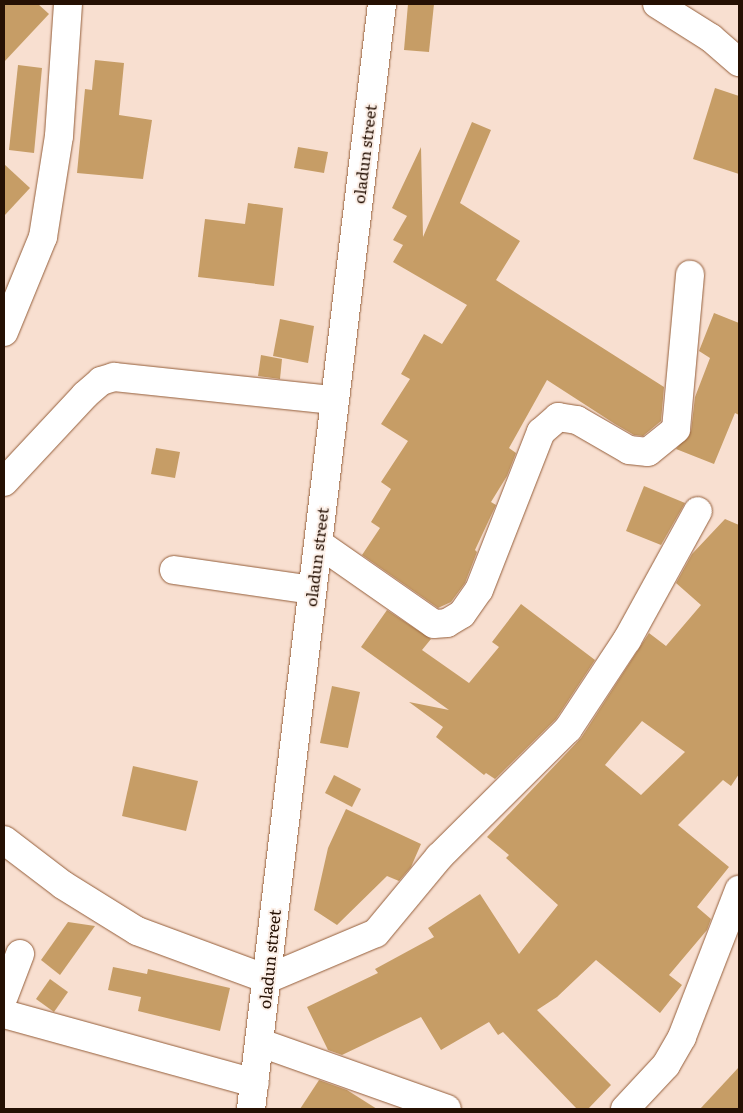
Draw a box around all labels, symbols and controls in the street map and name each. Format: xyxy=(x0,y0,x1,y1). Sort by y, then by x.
street label: oladun street xyxy=(348,103,380,205)
street label: oladun street xyxy=(300,506,332,608)
street label: oladun street xyxy=(254,908,284,1010)

